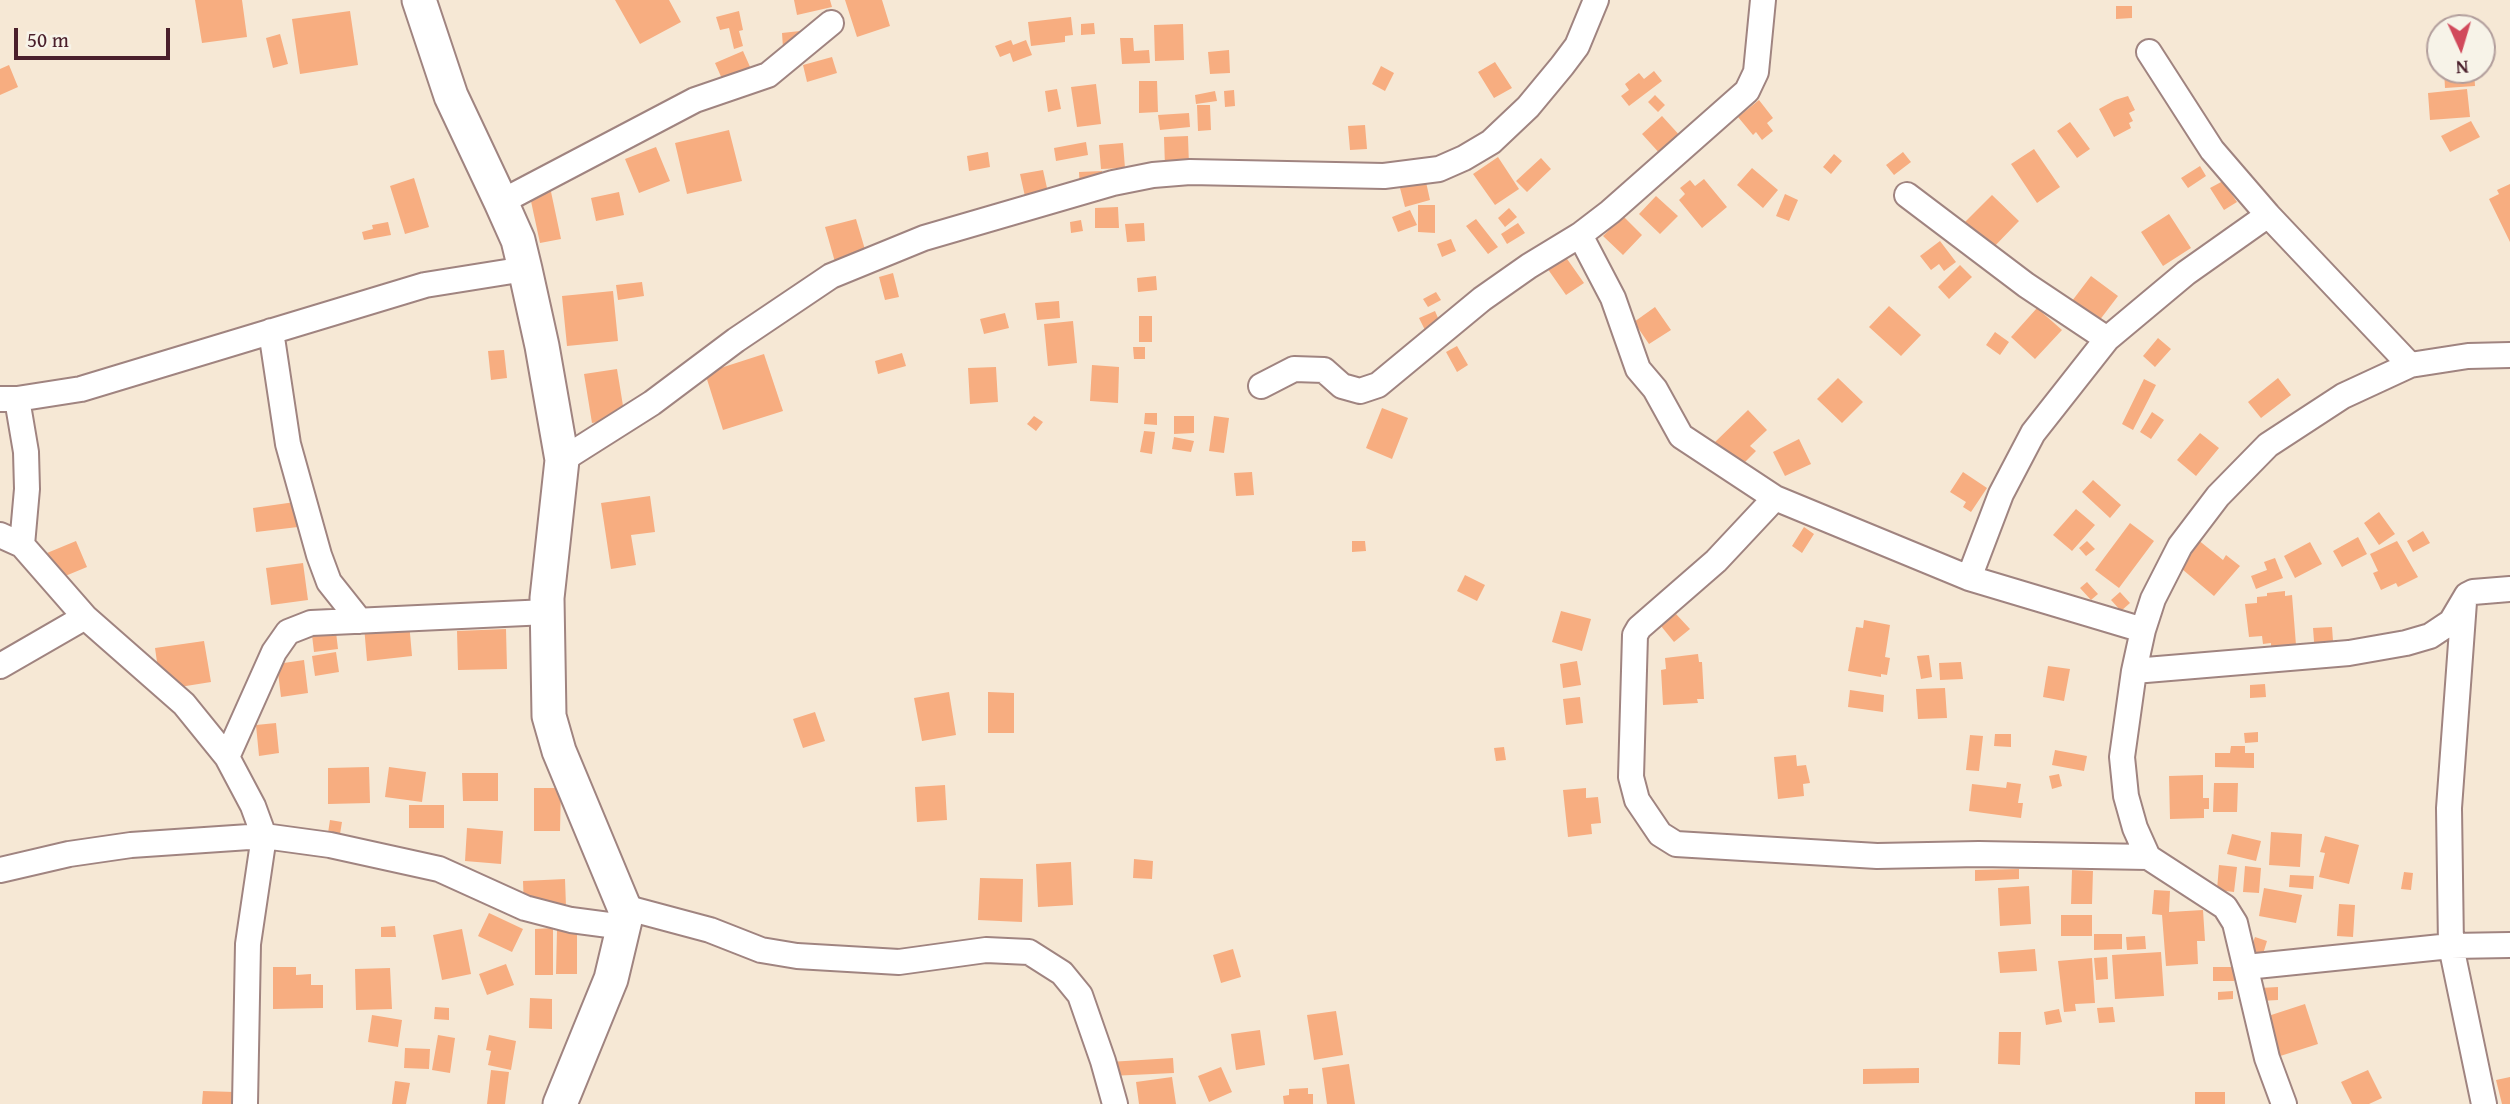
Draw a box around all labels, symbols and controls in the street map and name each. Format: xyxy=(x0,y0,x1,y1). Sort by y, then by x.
scale bar xyxy=(18,14,173,58)
north arrow xyxy=(2426,14,2496,84)
text: 50 m xyxy=(27,24,69,55)
text: N xyxy=(2455,54,2470,82)

